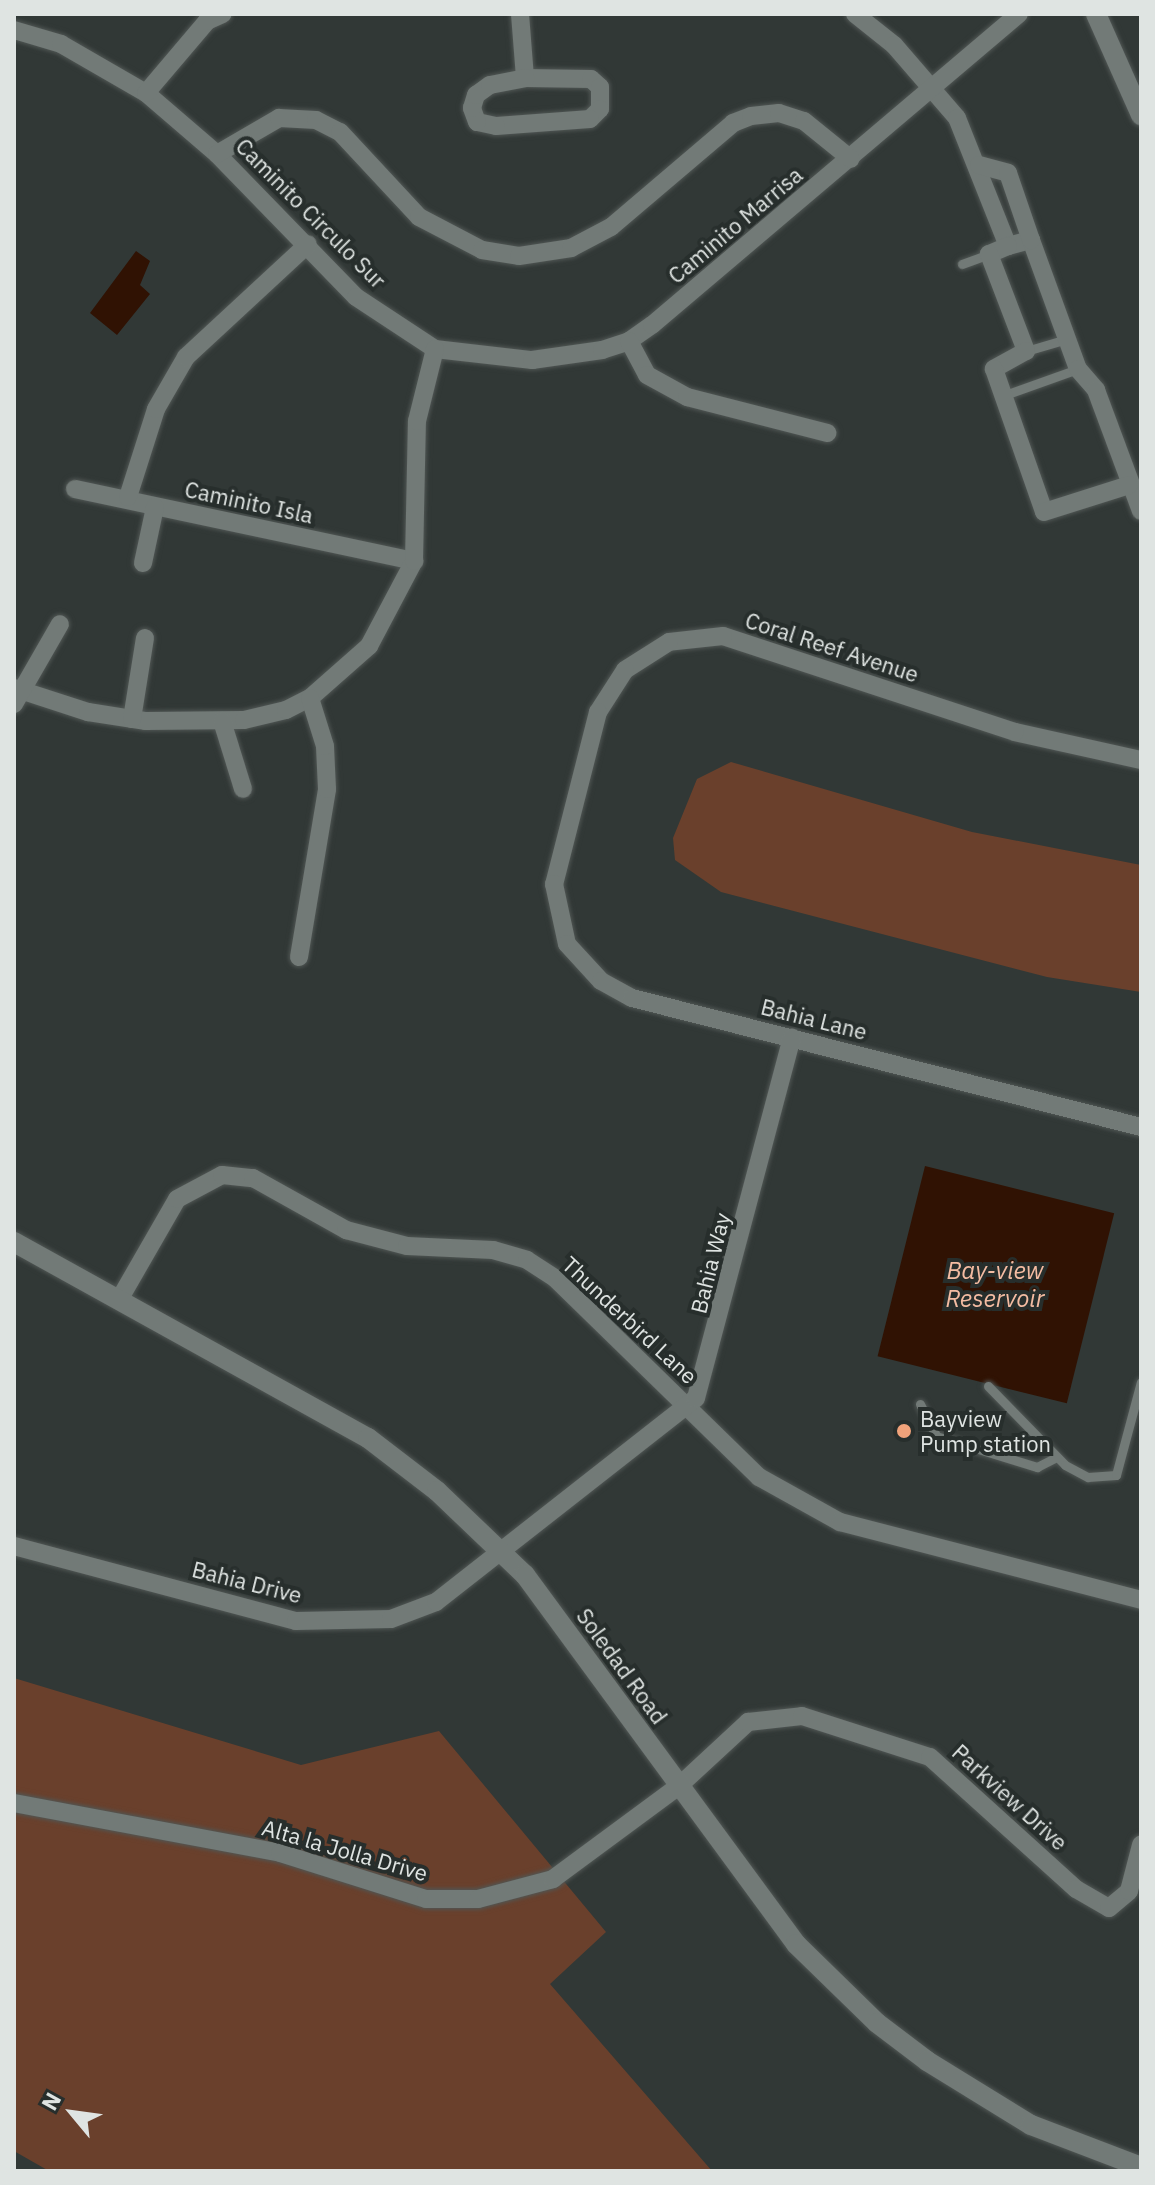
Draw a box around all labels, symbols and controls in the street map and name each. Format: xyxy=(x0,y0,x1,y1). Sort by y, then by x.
street label: Caminito Circulo Sur xyxy=(231,133,391,293)
street label: Caminito Marrisa xyxy=(663,161,807,289)
street label: Caminito Isla xyxy=(182,476,316,528)
street label: Coral Reef Avenue xyxy=(742,607,922,687)
street label: Bahia Lane xyxy=(758,993,870,1045)
street label: Bahia Way xyxy=(685,1210,735,1316)
street label: Thunderbird Lane xyxy=(557,1251,703,1389)
water label: Bay-view Reservoir xyxy=(946,1257,1044,1313)
place label: Bayview Pump station xyxy=(920,1405,1051,1456)
marker: Bayview Pump station xyxy=(895,1422,913,1440)
street label: Bahia Drive xyxy=(189,1556,305,1608)
street label: Soledad Road xyxy=(571,1603,673,1729)
street label: Parkview Drive xyxy=(947,1738,1073,1856)
street label: Alta la Jolla Drive xyxy=(259,1814,431,1886)
north arrow xyxy=(32,2073,112,2153)
text: N xyxy=(34,2087,67,2115)

